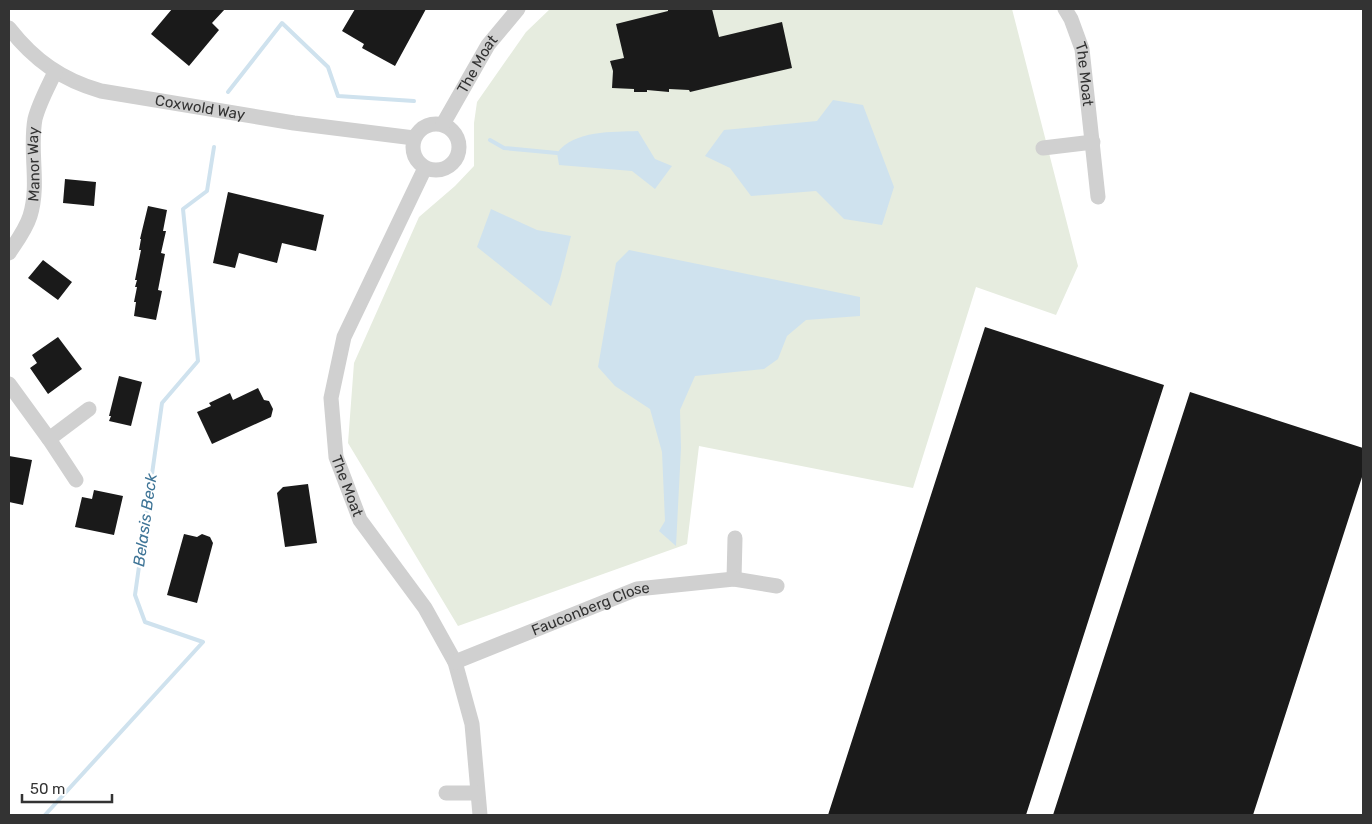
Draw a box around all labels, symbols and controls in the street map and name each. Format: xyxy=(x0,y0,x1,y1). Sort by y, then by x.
street label: The Moat xyxy=(453,31,502,96)
street label: The Moat xyxy=(1071,40,1097,107)
street label: Coxwold Way xyxy=(154,91,246,124)
street label: Manor Way xyxy=(24,126,43,202)
street label: The Moat xyxy=(327,453,367,519)
water label: Belasis Beck xyxy=(129,471,161,568)
street label: Fauconberg Close xyxy=(529,579,651,639)
scale bar xyxy=(22,772,112,804)
text: 50 m xyxy=(30,780,65,798)

